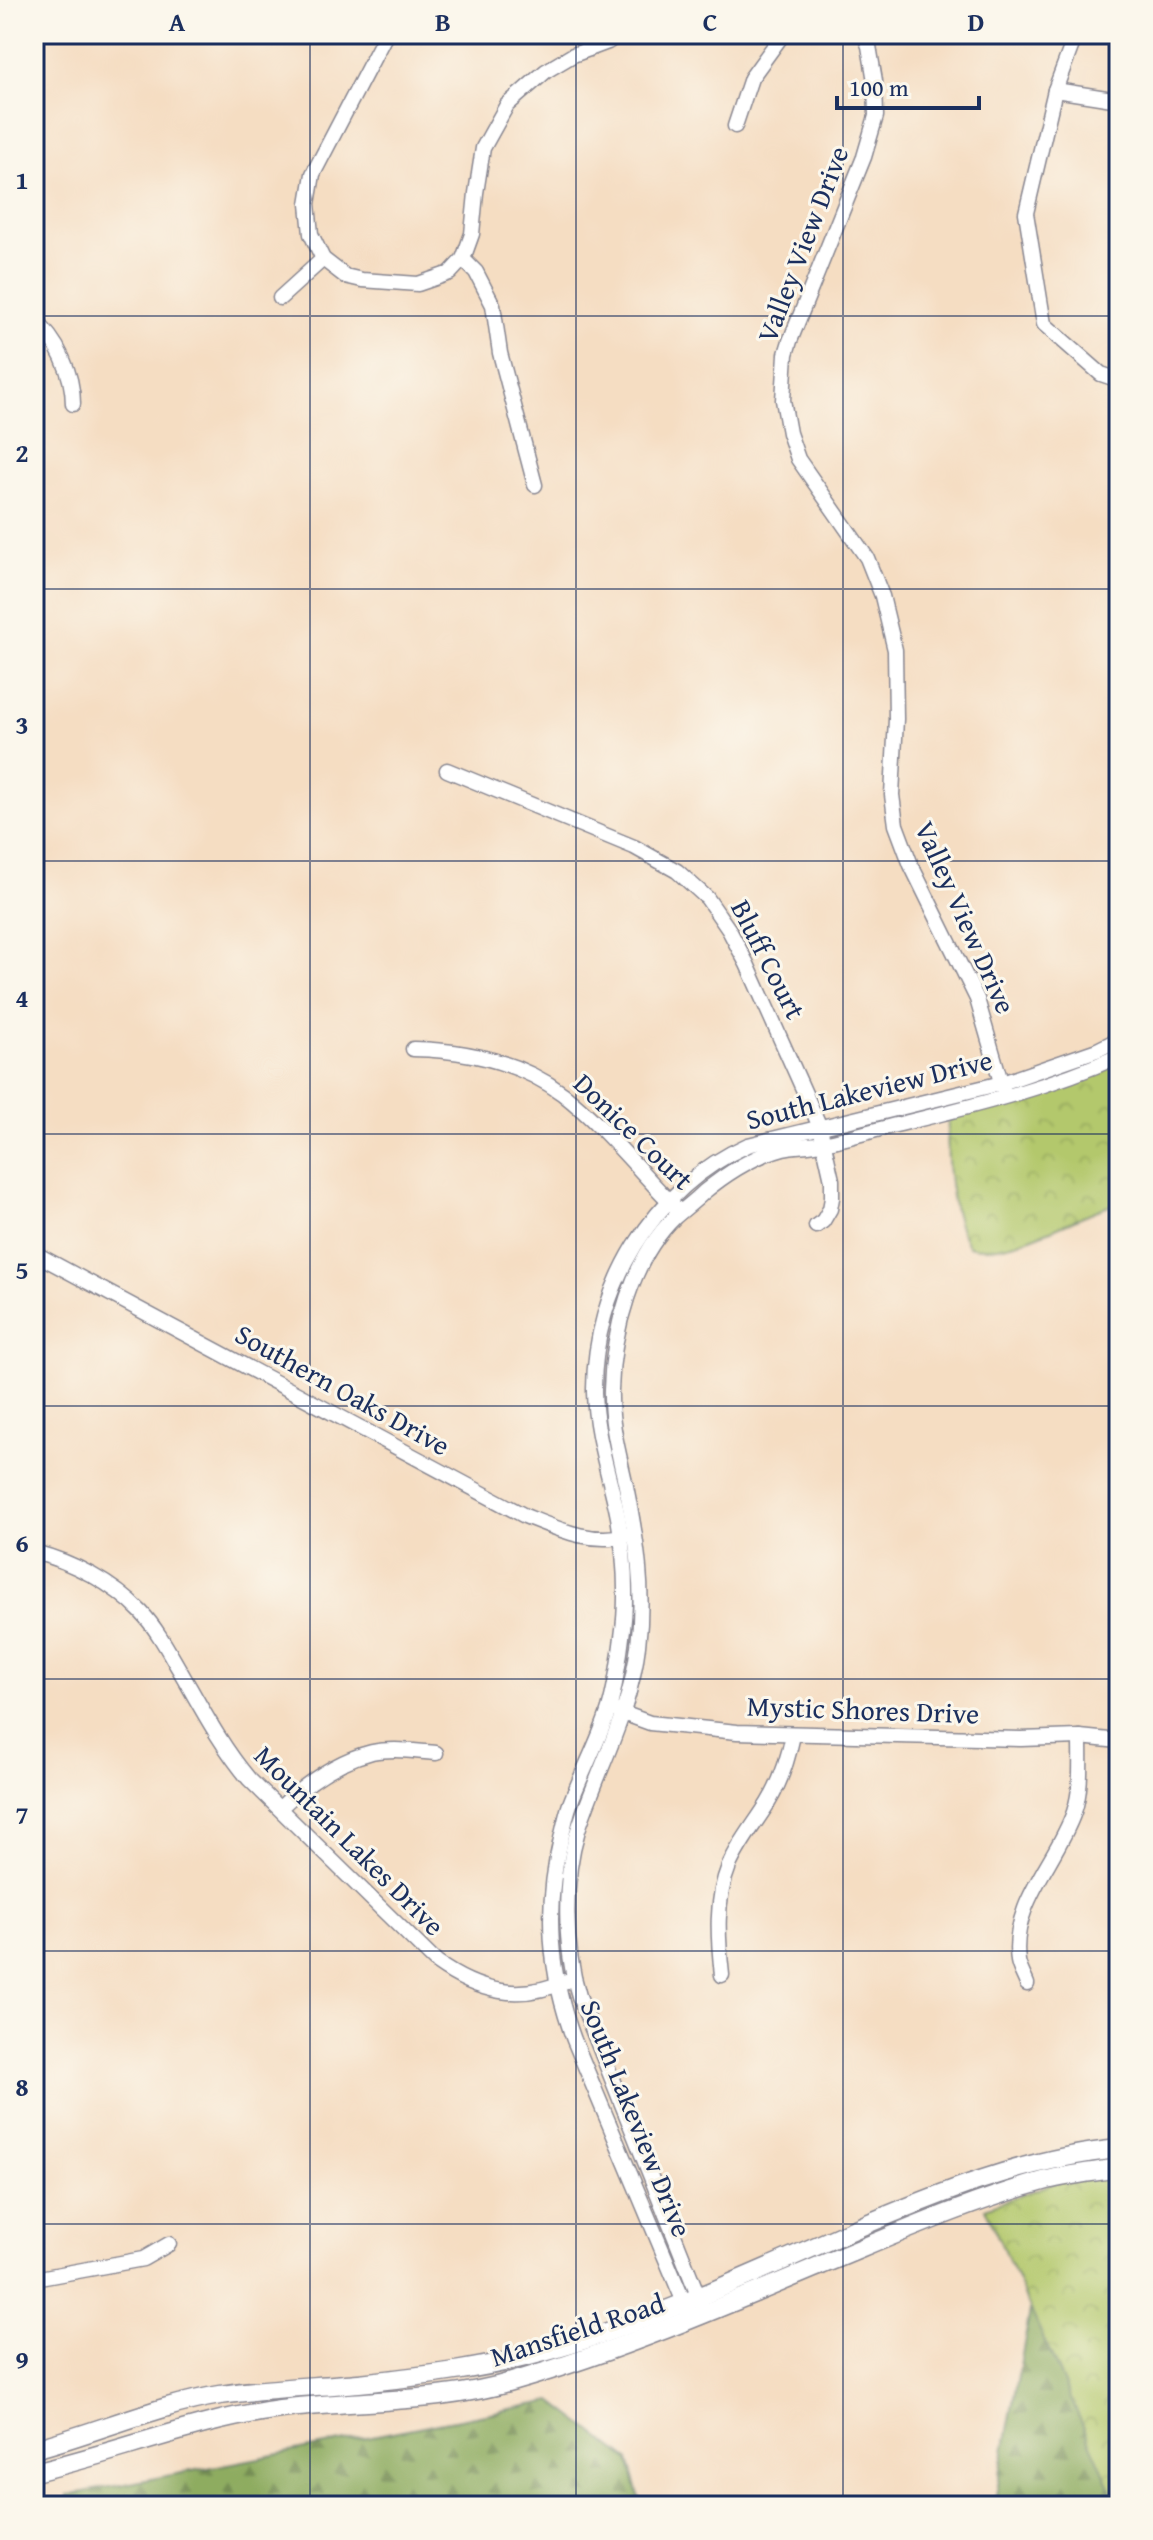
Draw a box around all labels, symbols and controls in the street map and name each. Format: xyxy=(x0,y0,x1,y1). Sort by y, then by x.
text: A xyxy=(169,2,186,41)
text: B xyxy=(435,2,451,41)
text: C xyxy=(703,2,717,41)
text: D xyxy=(968,2,984,41)
scale bar xyxy=(837,60,979,110)
text: 100 m xyxy=(849,70,909,105)
street label: Valley View Drive xyxy=(746,140,858,348)
text: 1 xyxy=(15,160,29,199)
text: 2 xyxy=(15,433,29,472)
text: 3 xyxy=(15,705,29,744)
street label: Valley View Drive xyxy=(905,814,1027,1020)
street label: Bluff Court xyxy=(721,892,817,1026)
text: 4 xyxy=(15,978,29,1017)
street label: South Lakeview Drive xyxy=(742,1039,996,1139)
street label: Donice Court xyxy=(565,1063,703,1199)
text: 5 xyxy=(15,1250,29,1289)
street label: Southern Oaks Drive xyxy=(228,1313,458,1465)
text: 6 xyxy=(15,1523,29,1562)
street label: Mystic Shores Drive xyxy=(746,1684,980,1734)
street label: Mountain Lakes Drive xyxy=(245,1735,455,1945)
text: 7 xyxy=(15,1795,29,1834)
street label: South Lakeview Drive xyxy=(571,1993,703,2243)
text: 8 xyxy=(15,2067,29,2106)
street label: Mansfield Road xyxy=(485,2282,669,2376)
text: 9 xyxy=(15,2340,29,2379)

